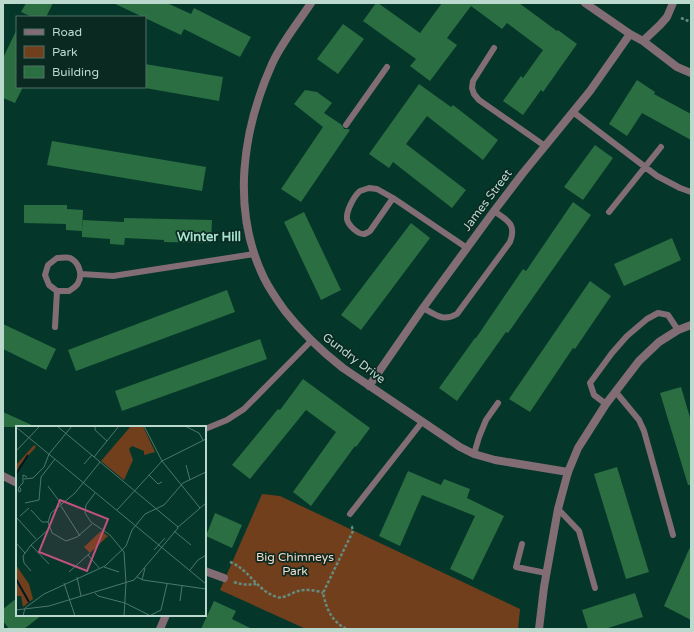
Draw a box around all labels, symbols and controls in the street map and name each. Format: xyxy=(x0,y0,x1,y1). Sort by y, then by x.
legend xyxy=(16,16,146,88)
text: Road xyxy=(52,25,82,39)
text: Park xyxy=(52,45,78,59)
text: Building xyxy=(52,65,99,79)
street label: James Street xyxy=(459,166,515,233)
district label: Winter Hill xyxy=(177,229,241,245)
street label: Gundry Drive xyxy=(320,330,388,386)
inset map xyxy=(16,426,206,616)
park label: Big Chimneys Park xyxy=(256,550,334,578)

